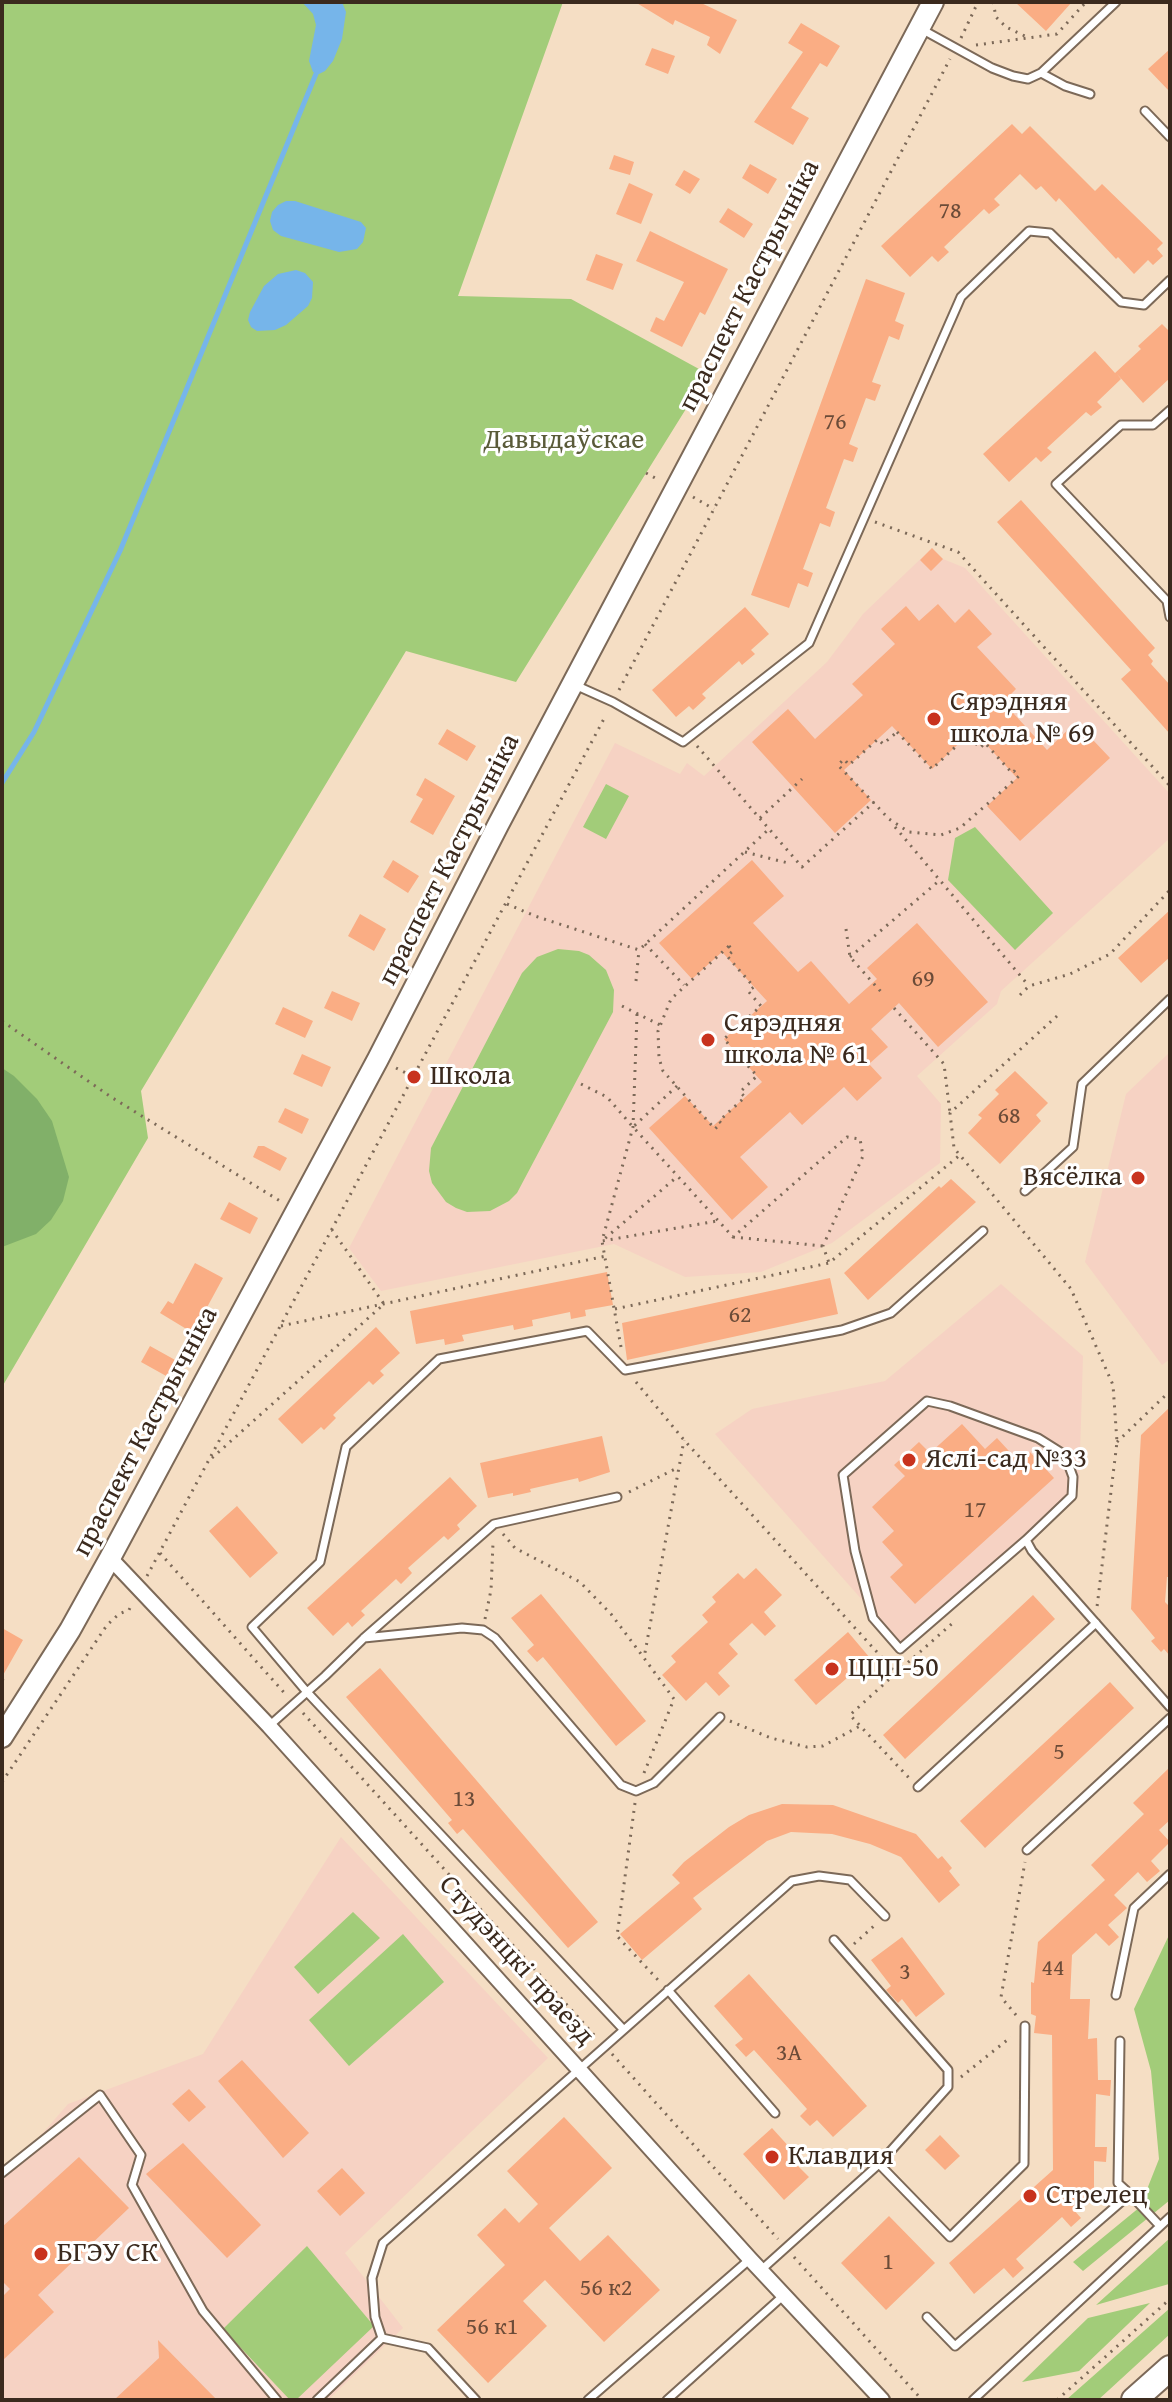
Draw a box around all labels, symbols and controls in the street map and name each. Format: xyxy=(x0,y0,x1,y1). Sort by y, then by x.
street label: праспект Кастрычніка xyxy=(672,154,828,418)
house number: 78 xyxy=(938,198,962,226)
house number: 76 xyxy=(823,409,847,437)
park label: Давыдаўскае xyxy=(484,424,644,458)
place label: Сярэдняя школа № 69 xyxy=(950,686,1095,752)
marker: Сярэдняя школа № 69 xyxy=(925,710,943,728)
street label: праспект Кастрычніка xyxy=(372,728,528,992)
house number: 69 xyxy=(911,966,935,994)
place label: Сярэдняя школа № 61 xyxy=(724,1007,869,1073)
marker: Сярэдняя школа № 61 xyxy=(699,1031,717,1049)
place label: Школа xyxy=(430,1060,511,1094)
marker: Школа xyxy=(405,1068,423,1086)
house number: 68 xyxy=(997,1103,1021,1131)
place label: Вясёлка xyxy=(1023,1161,1122,1195)
marker: Вясёлка xyxy=(1129,1169,1147,1187)
street label: праспект Кастрычніка xyxy=(66,1301,226,1563)
house number: 62 xyxy=(728,1302,752,1330)
place label: Яслі-сад №33 xyxy=(925,1443,1087,1477)
marker: Яслі-сад №33 xyxy=(900,1451,918,1469)
house number: 17 xyxy=(963,1497,987,1525)
place label: ЦЦП-50 xyxy=(848,1652,939,1686)
marker: ЦЦП-50 xyxy=(823,1660,841,1678)
house number: 5 xyxy=(1053,1739,1065,1767)
house number: 13 xyxy=(452,1786,476,1814)
street label: Студэнцкі праезд xyxy=(431,1869,601,2053)
house number: 44 xyxy=(1041,1955,1065,1983)
house number: 3 xyxy=(899,1959,911,1987)
house number: 3А xyxy=(776,2040,802,2068)
place label: Клавдия xyxy=(788,2140,894,2174)
marker: Клавдия xyxy=(763,2148,781,2166)
place label: Стрелец xyxy=(1046,2179,1147,2213)
marker: Стрелец xyxy=(1021,2187,1039,2205)
place label: БГЭУ СК xyxy=(57,2237,158,2271)
marker: БГЭУ СК xyxy=(32,2245,50,2263)
house number: 1 xyxy=(882,2249,894,2277)
house number: 56 к2 xyxy=(580,2275,632,2303)
house number: 56 к1 xyxy=(466,2314,518,2342)

